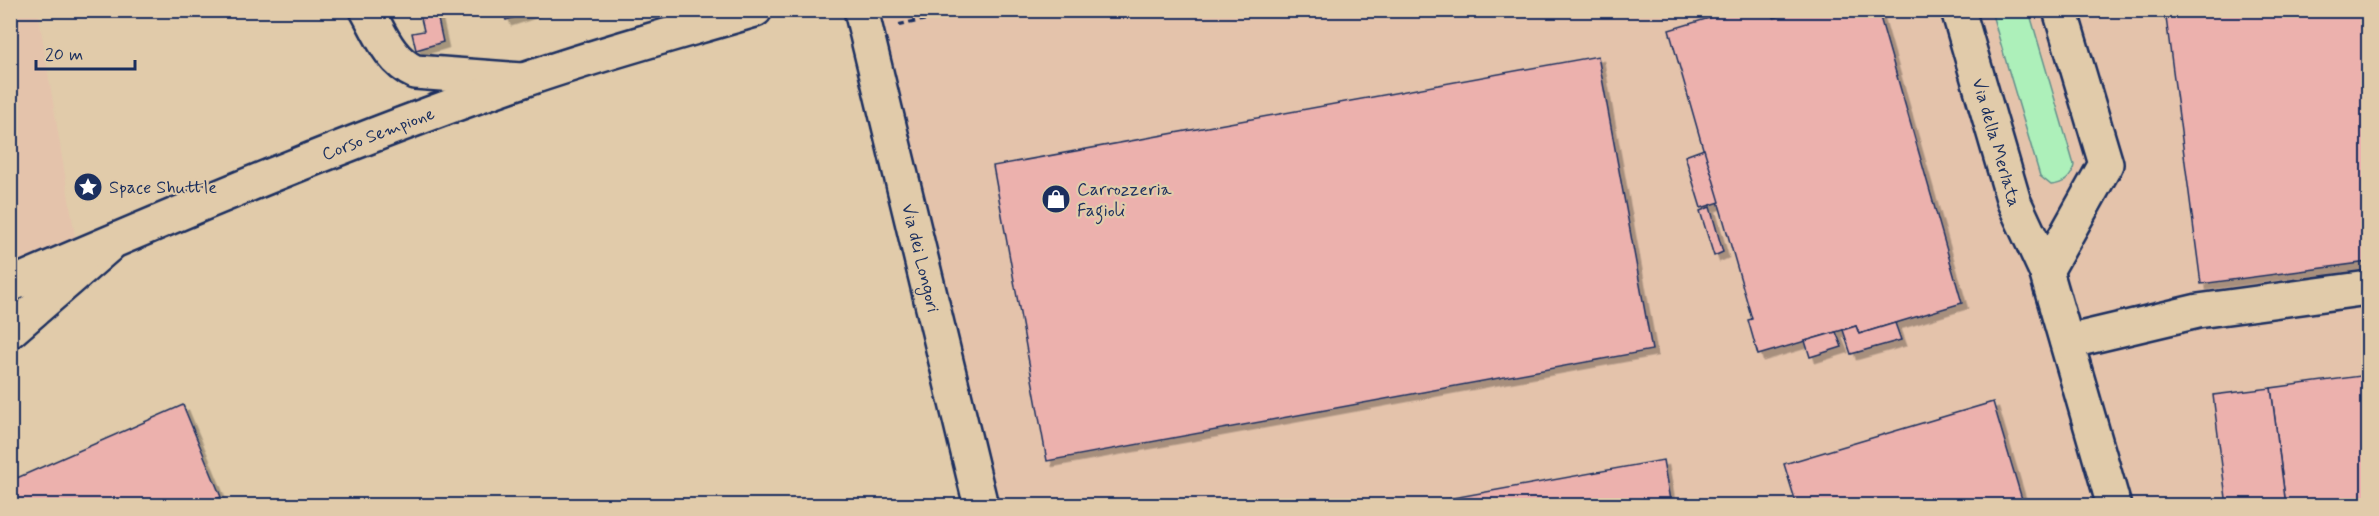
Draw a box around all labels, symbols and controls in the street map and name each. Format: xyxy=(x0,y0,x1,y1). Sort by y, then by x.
scale bar xyxy=(36,33,135,71)
text: 20 m xyxy=(45,43,83,67)
street label: Via della Merlata xyxy=(1966,76,2026,210)
street label: Corso Sempione xyxy=(318,102,438,167)
place icon: Space Shuttle xyxy=(72,171,104,203)
place label: Space Shuttle xyxy=(109,176,217,200)
place label: Carrozzeria Fagioli xyxy=(1077,178,1172,225)
shop icon: Carrozzeria Fagioli xyxy=(1040,183,1072,215)
street label: Via dei Longori xyxy=(895,201,945,315)

